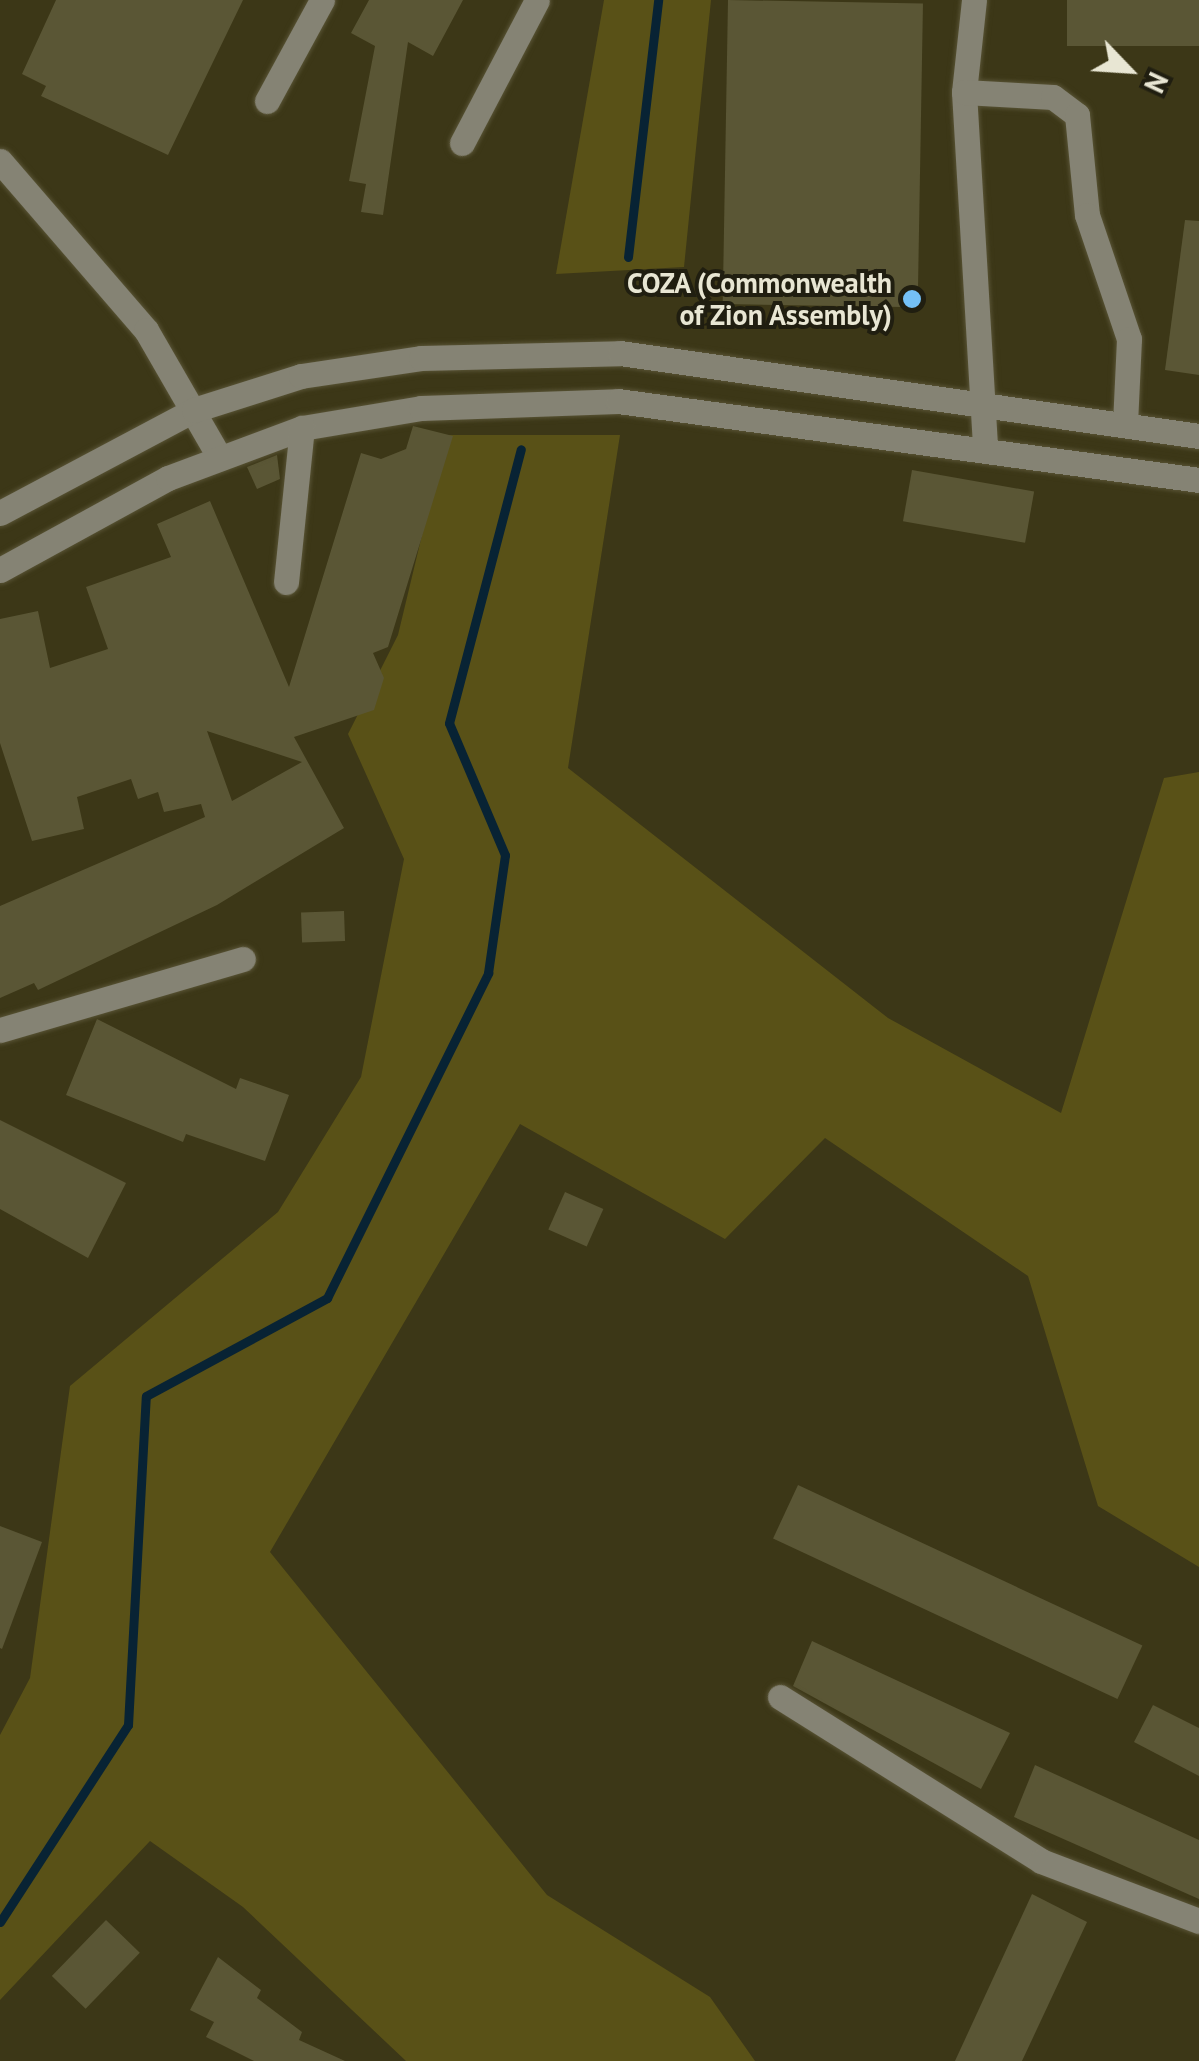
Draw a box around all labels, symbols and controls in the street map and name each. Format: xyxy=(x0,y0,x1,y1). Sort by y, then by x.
north arrow xyxy=(1079,20,1179,120)
text: N xyxy=(1136,67,1177,99)
place label: COZA (Commonwealth of Zion Assembly) xyxy=(626,266,892,332)
marker: COZA (Commonwealth of Zion Assembly) xyxy=(901,288,923,310)

